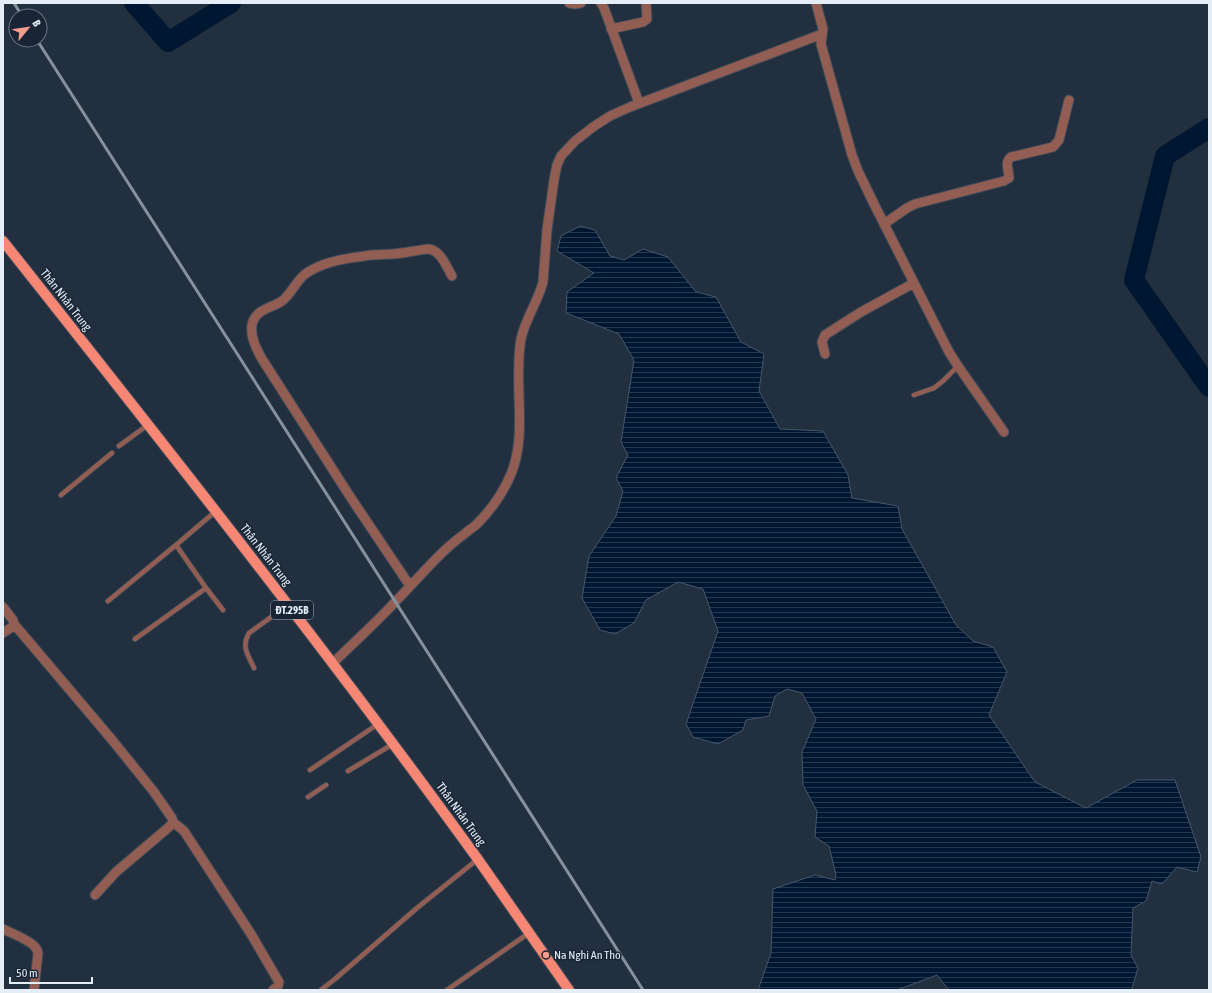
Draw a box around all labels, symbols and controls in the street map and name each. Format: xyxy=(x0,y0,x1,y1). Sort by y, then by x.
north arrow xyxy=(8,8,48,48)
text: B xyxy=(30,18,44,29)
street label: Thân Nhân Trung xyxy=(37,266,95,334)
street label: Thân Nhân Trung xyxy=(237,521,295,589)
road number: ĐT.295B xyxy=(271,601,313,619)
street label: Thân Nhân Trung xyxy=(433,780,489,849)
place label: Na Nghi An Tho xyxy=(554,948,621,962)
marker: Na Nghi An Tho xyxy=(541,950,551,960)
scale bar xyxy=(10,959,92,985)
text: 50 m xyxy=(16,966,38,980)

